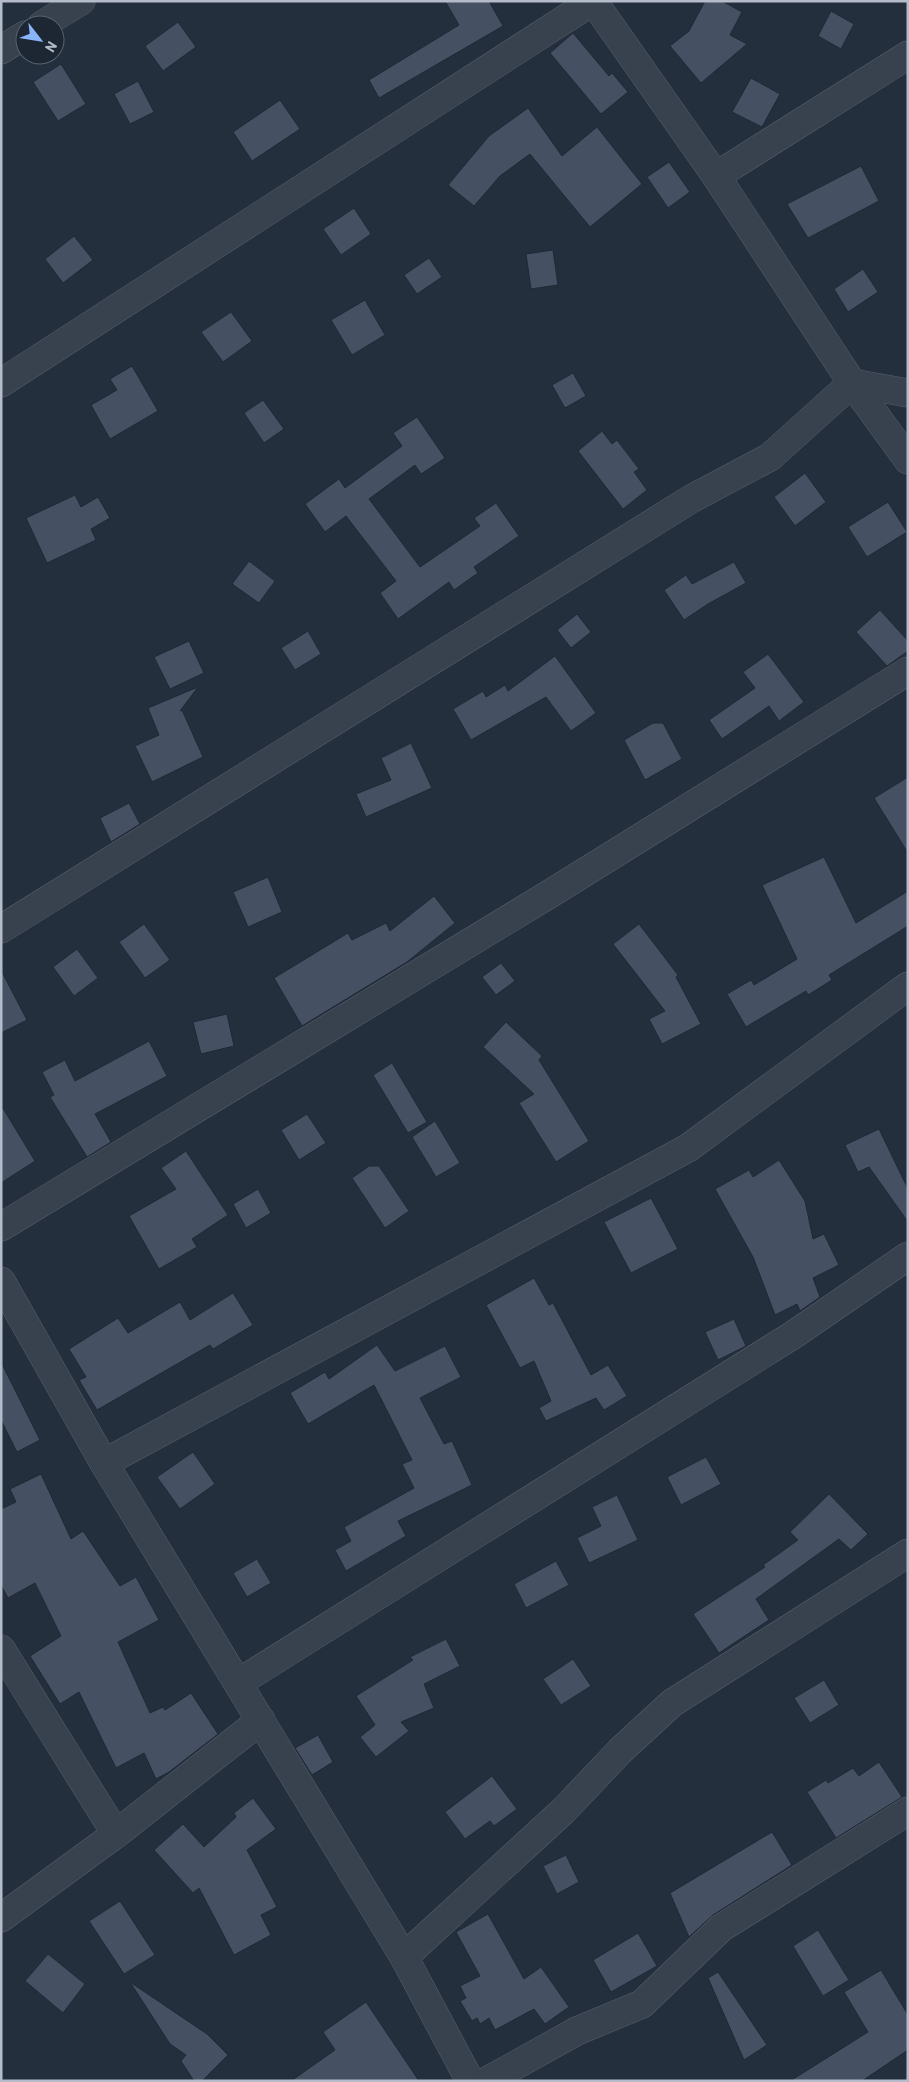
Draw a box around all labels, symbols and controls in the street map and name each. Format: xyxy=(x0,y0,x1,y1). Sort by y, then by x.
north arrow xyxy=(15,15,65,65)
text: N xyxy=(42,39,61,55)

